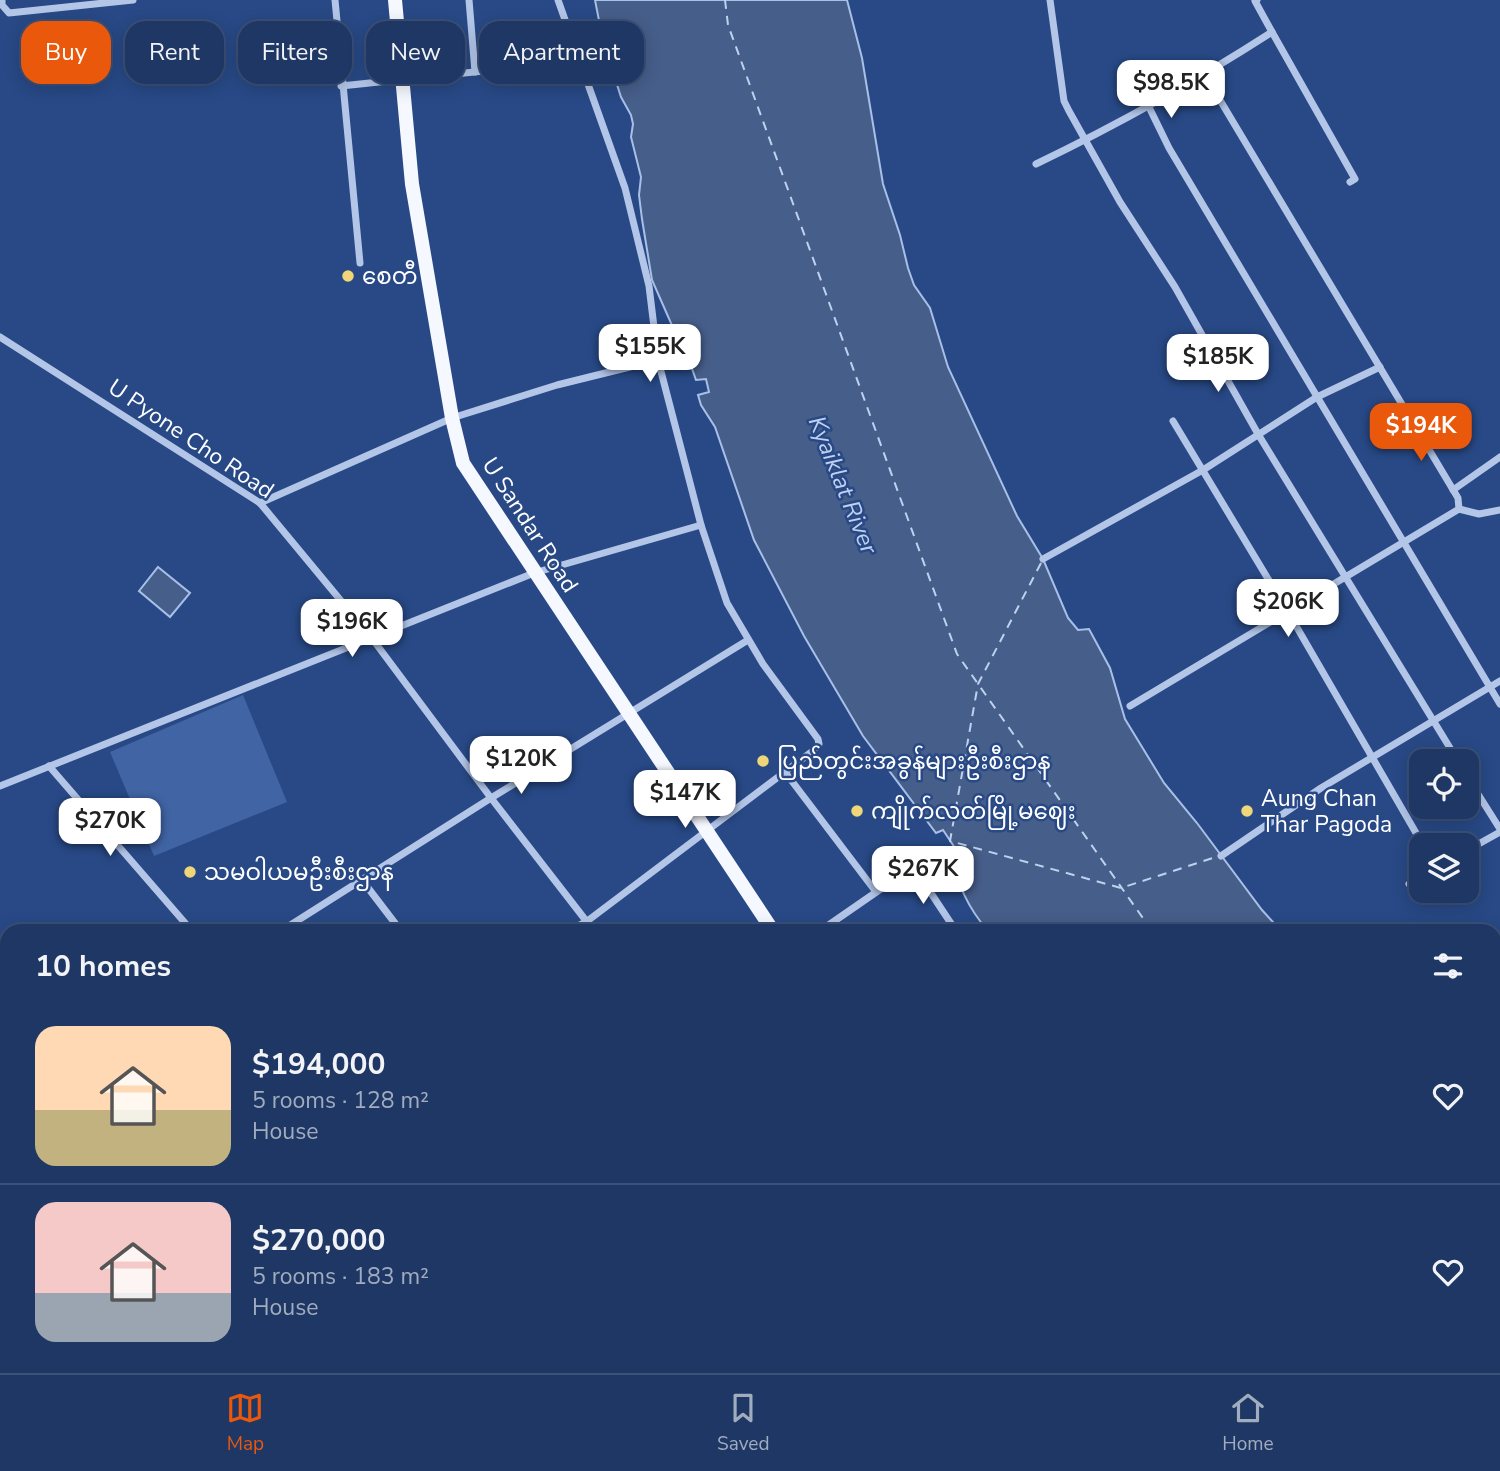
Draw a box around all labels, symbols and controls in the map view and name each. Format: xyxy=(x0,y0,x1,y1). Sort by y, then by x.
chip: Buy xyxy=(21,21,111,84)
chip: Rent xyxy=(125,21,224,84)
chip: Filters xyxy=(238,21,352,84)
chip: New xyxy=(366,21,465,84)
chip: Apartment xyxy=(479,21,644,84)
pin: $98.5K xyxy=(1114,60,1228,120)
text: $98.5K xyxy=(1133,67,1209,98)
place label: စေတီ xyxy=(362,260,418,292)
marker: စေတီ xyxy=(340,268,356,284)
pin: $155K xyxy=(601,324,699,384)
text: $155K xyxy=(615,331,685,362)
pin: $185K xyxy=(1169,334,1267,394)
text: $185K xyxy=(1183,341,1253,372)
street label: U Pyone Cho Road xyxy=(102,372,280,506)
pin: $194K xyxy=(1372,404,1470,463)
text: $194K xyxy=(1386,410,1456,441)
water label: Kyaiklat River xyxy=(801,411,886,560)
street label: U Sandar Road xyxy=(475,451,585,599)
pin: $206K xyxy=(1239,580,1337,639)
text: $206K xyxy=(1253,586,1323,617)
pin: $196K xyxy=(303,600,401,659)
text: $196K xyxy=(317,606,387,637)
pin: $120K xyxy=(472,736,570,796)
text: $120K xyxy=(486,743,556,774)
place label: ပြည်တွင်းအခွန်များဦးစီးဌာန xyxy=(777,745,1051,780)
map controls xyxy=(1409,749,1479,903)
button: locate xyxy=(1409,749,1479,819)
marker: ပြည်တွင်းအခွန်များဦးစီးဌာန xyxy=(755,753,771,769)
pin: $147K xyxy=(636,770,734,830)
text: $147K xyxy=(650,777,720,808)
place label: Aung Chan Thar Pagoda xyxy=(1261,783,1392,840)
place label: ကျိုက်လတ်မြို့မဈေး xyxy=(871,795,1076,830)
pin: $270K xyxy=(61,798,159,858)
marker: ကျိုက်လတ်မြို့မဈေး xyxy=(849,803,865,819)
marker: Aung Chan Thar Pagoda xyxy=(1239,803,1255,819)
text: $270K xyxy=(75,805,145,836)
button: layers xyxy=(1409,833,1479,903)
pin: $267K xyxy=(874,846,972,906)
text: $267K xyxy=(888,853,958,884)
place label: သမဝါယမဦးစီးဌာန xyxy=(204,856,394,891)
marker: သမဝါယမဦးစီးဌာန xyxy=(182,864,198,880)
text: 10 homes xyxy=(35,946,171,987)
icon: filters xyxy=(1429,947,1467,985)
text: $194,000 xyxy=(252,1044,385,1085)
icon: home xyxy=(91,1054,175,1138)
icon: heart xyxy=(1429,1077,1467,1115)
text: 5 rooms · 128 m² xyxy=(252,1085,429,1116)
text: House xyxy=(252,1116,319,1147)
text: $270,000 xyxy=(252,1220,385,1261)
icon: home xyxy=(91,1230,175,1314)
icon: heart xyxy=(1429,1253,1467,1291)
text: 5 rooms · 183 m² xyxy=(252,1261,429,1292)
text: House xyxy=(252,1292,319,1323)
tab: Map xyxy=(226,1389,264,1457)
tab: Saved xyxy=(717,1389,770,1457)
tab: Home xyxy=(1222,1389,1274,1457)

